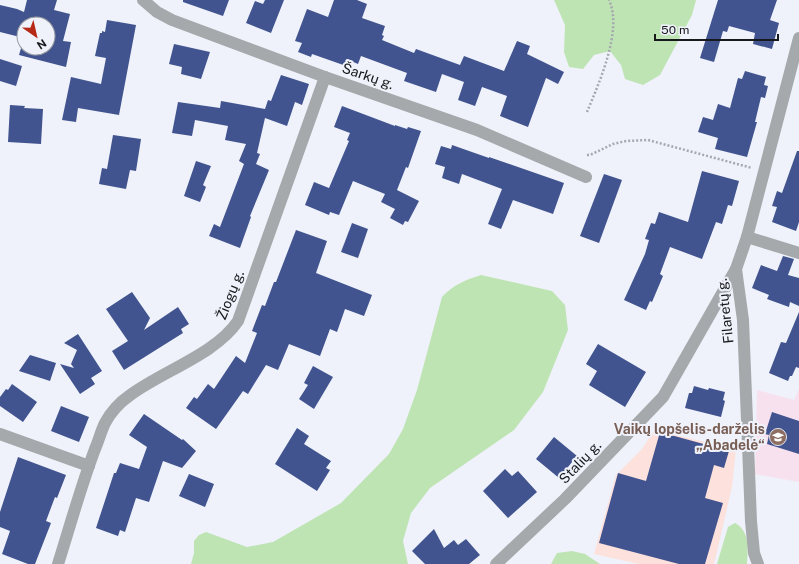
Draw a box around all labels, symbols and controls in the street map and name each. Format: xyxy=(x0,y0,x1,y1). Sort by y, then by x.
north arrow xyxy=(16,16,56,56)
scale bar xyxy=(655,16,778,42)
text: 50 m xyxy=(661,23,689,37)
text: N xyxy=(35,37,49,52)
street label: Šarkų g. xyxy=(340,59,396,92)
street label: Žiogų g. xyxy=(212,268,247,322)
street label: Filaretų g. xyxy=(714,278,736,344)
place label: Vaikų lopšelis-darželis „Abadelė“ xyxy=(614,421,765,453)
school or university icon: Vaikų lopšelis-darželis „Abadelė“ xyxy=(768,427,788,447)
street label: Stalių g. xyxy=(556,437,604,487)

